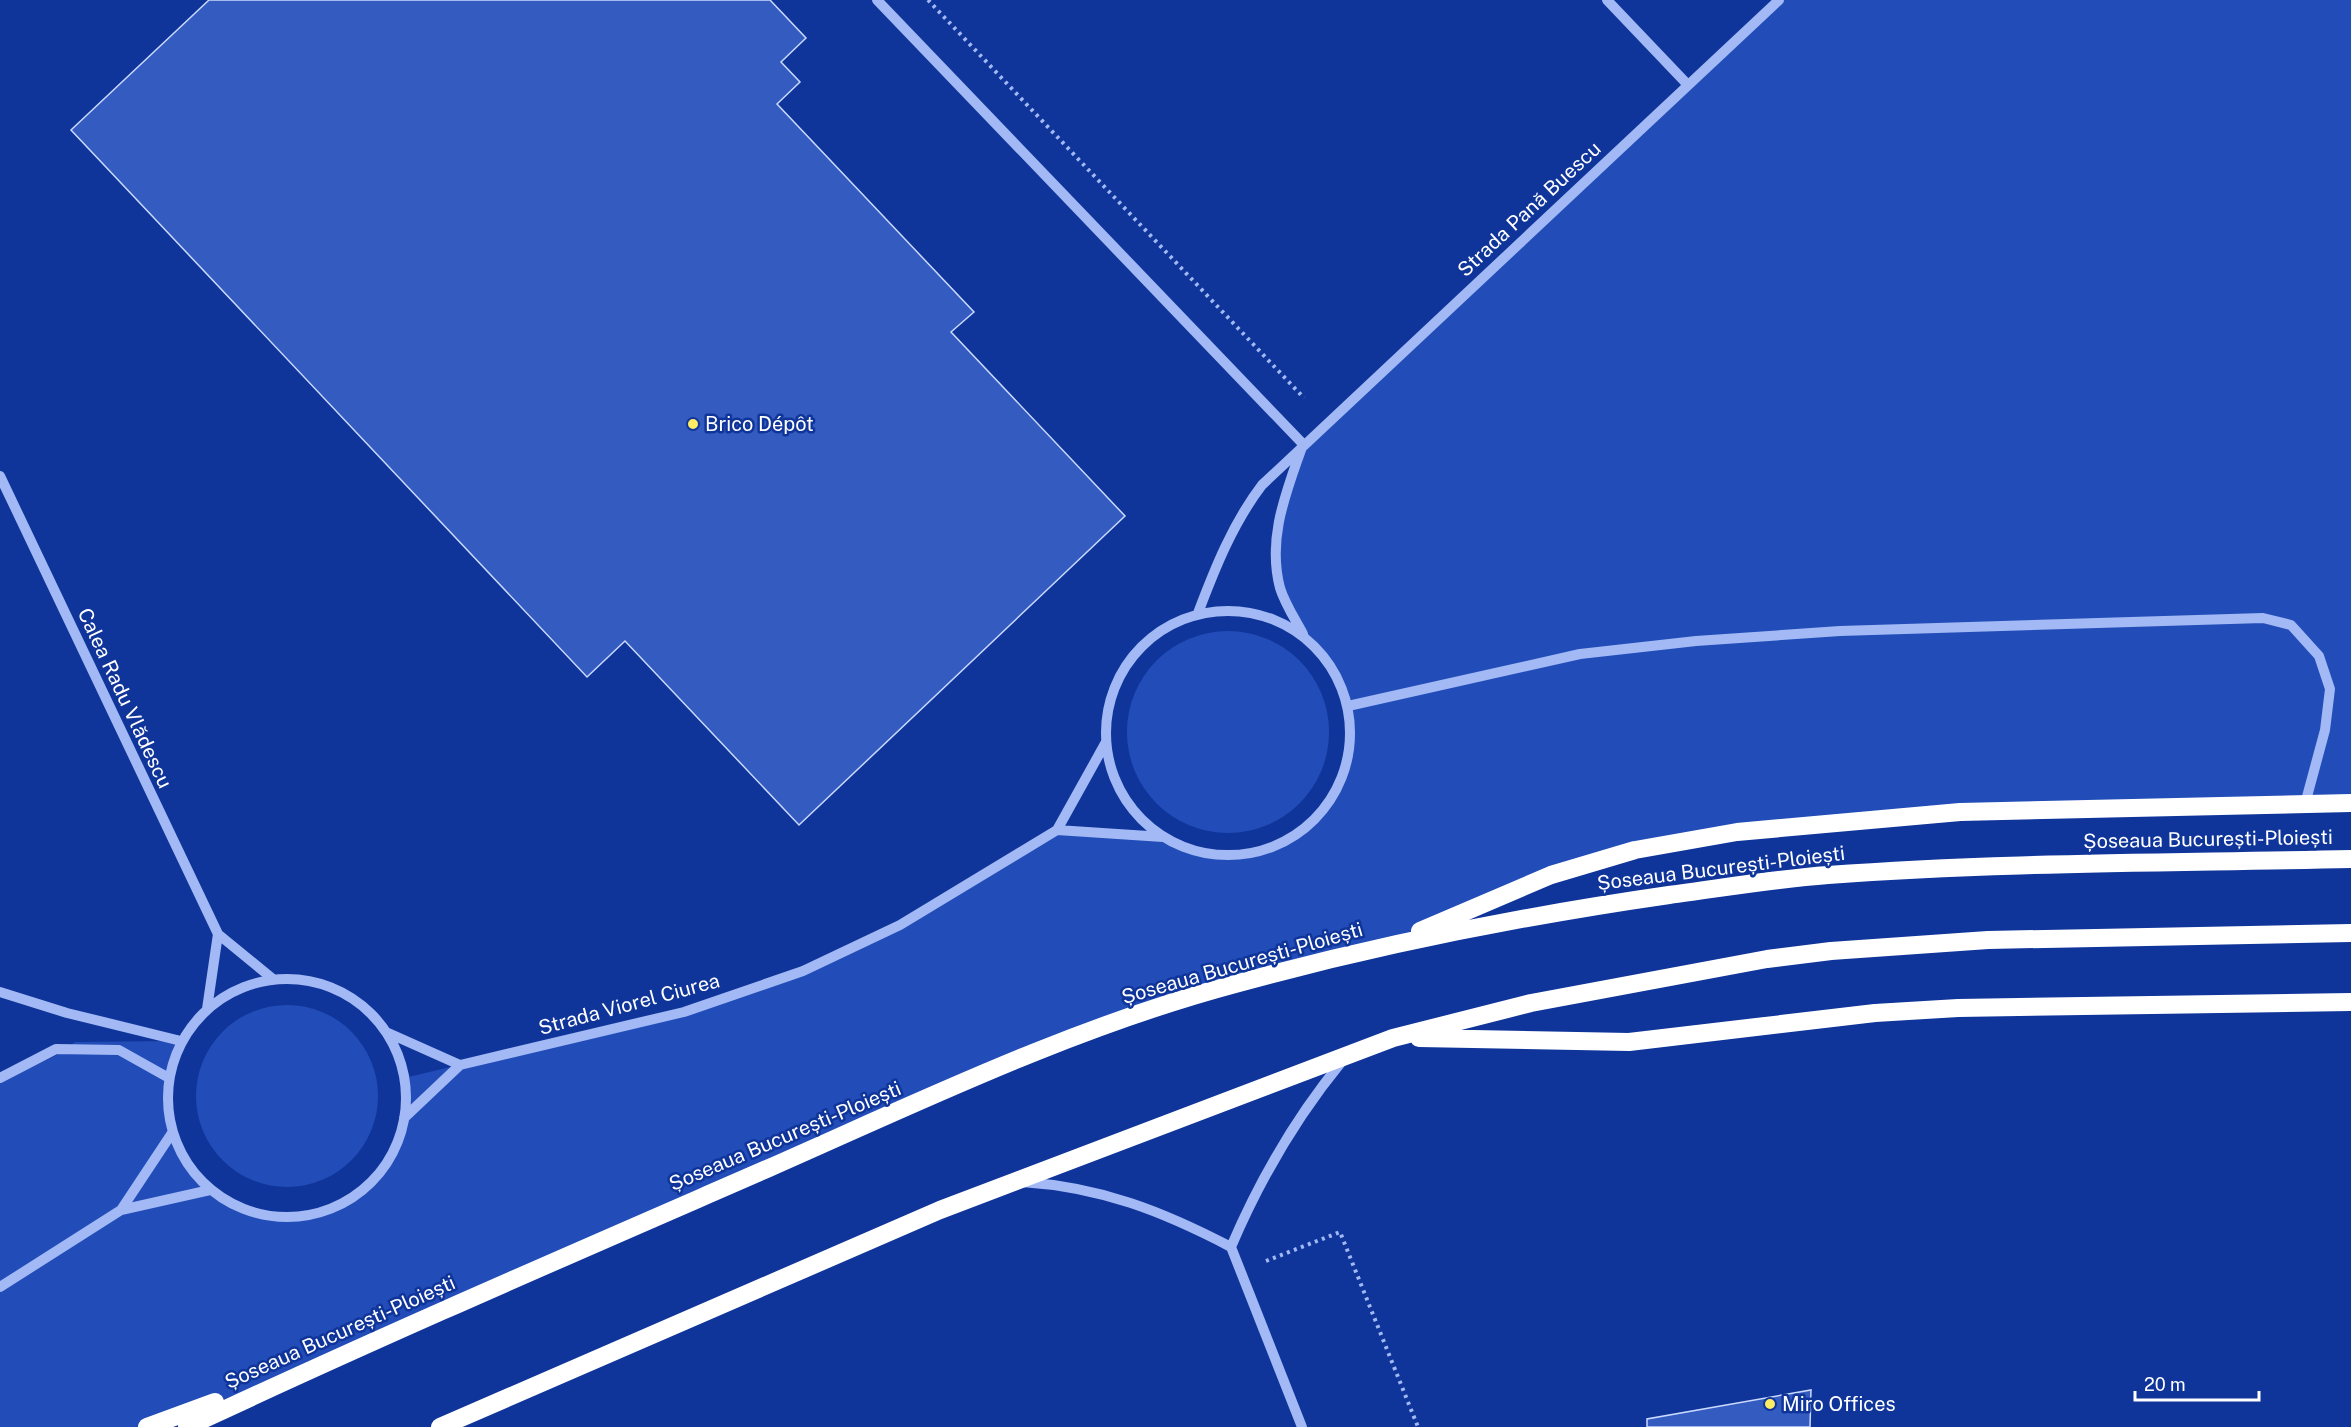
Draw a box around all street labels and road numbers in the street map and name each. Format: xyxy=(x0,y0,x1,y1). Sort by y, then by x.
street label: Strada Pană Buescu xyxy=(1452,136,1606,282)
street label: Calea Radu Vlădescu xyxy=(73,604,177,792)
street label: Șoseaua București-Ploiești xyxy=(2083,825,2333,853)
street label: Șoseaua București-Ploiești xyxy=(1596,841,1846,895)
street label: Șoseaua București-Ploiești xyxy=(1119,917,1365,1009)
street label: Strada Viorel Ciurea xyxy=(536,968,722,1040)
street label: Șoseaua București-Ploiești xyxy=(665,1076,905,1196)
street label: Șoseaua București-Ploiești xyxy=(221,1270,459,1394)

